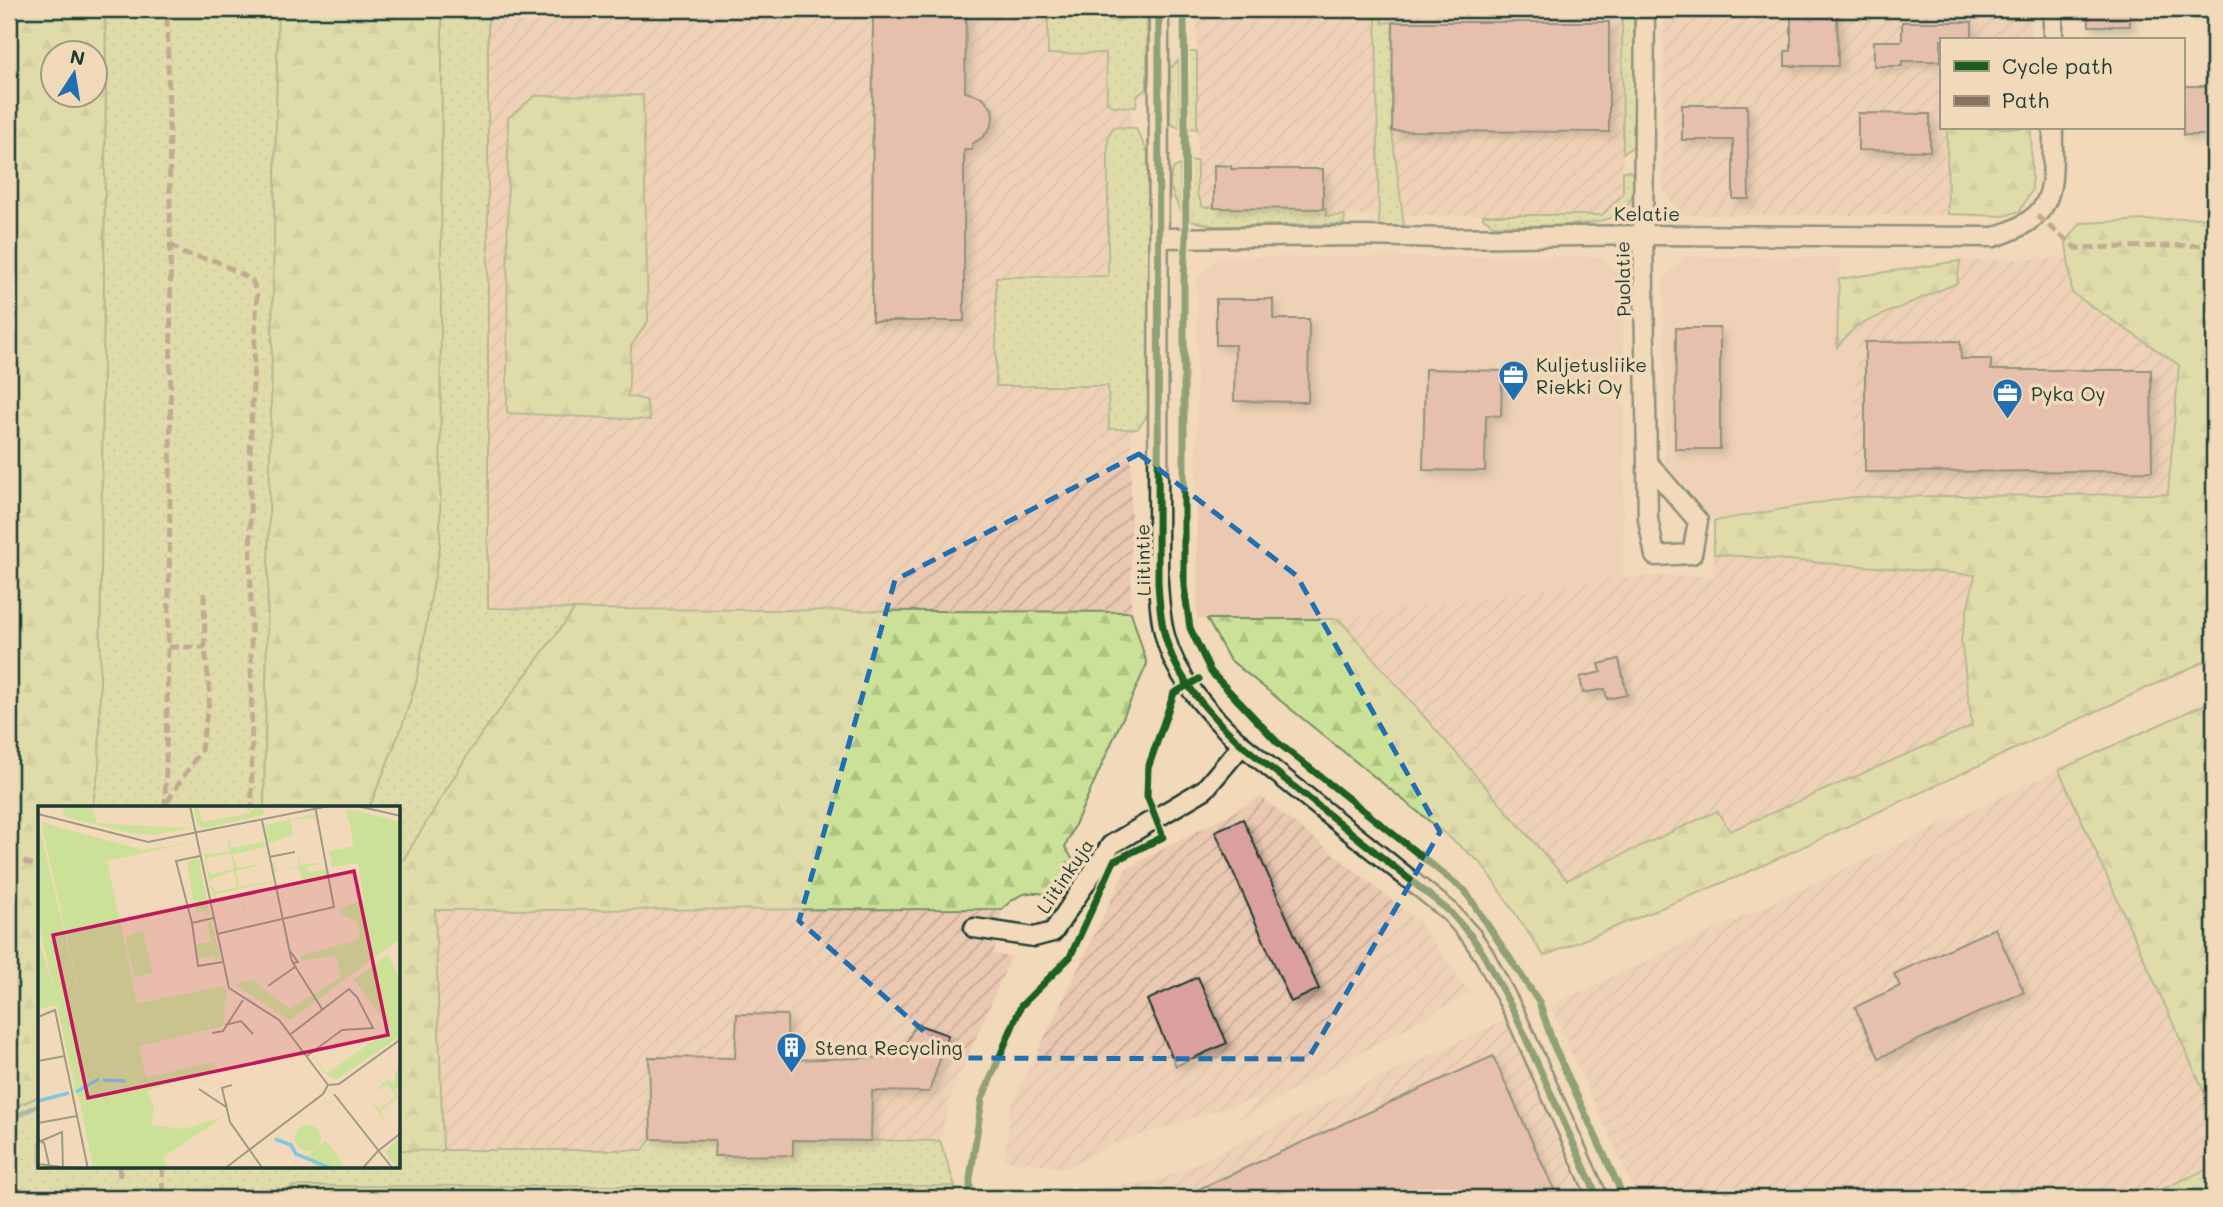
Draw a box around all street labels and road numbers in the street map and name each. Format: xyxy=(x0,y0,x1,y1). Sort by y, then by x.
street label: Kelatie xyxy=(1614,201,1680,226)
street label: Puolatie xyxy=(1609,241,1636,317)
street label: Liitintie xyxy=(1129,524,1156,596)
street label: Liitinkuja xyxy=(1030,833,1099,918)

